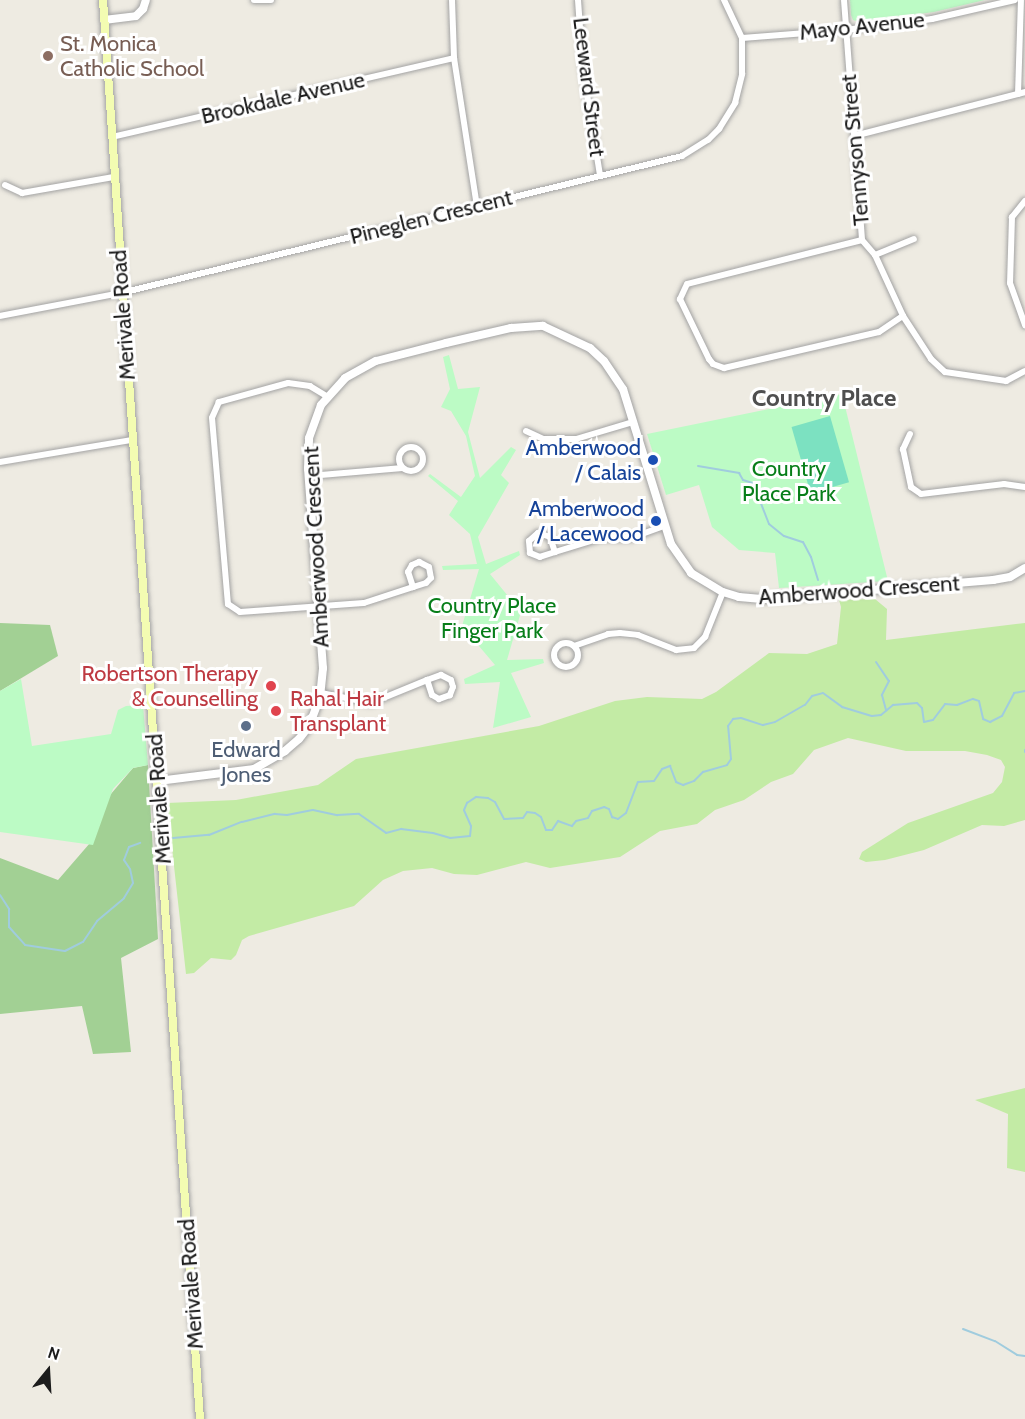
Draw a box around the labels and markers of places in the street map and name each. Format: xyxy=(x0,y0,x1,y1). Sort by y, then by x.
place label: St. Monica Catholic School xyxy=(60,30,204,82)
marker: St. Monica Catholic School xyxy=(41,49,55,63)
place label: Amberwood / Calais xyxy=(525,434,641,486)
marker: Amberwood / Calais xyxy=(646,453,660,467)
place label: Amberwood / Lacewood xyxy=(528,495,644,546)
marker: Amberwood / Lacewood xyxy=(649,514,663,528)
place label: Robertson Therapy & Counselling xyxy=(81,660,258,712)
marker: Robertson Therapy & Counselling xyxy=(262,677,280,695)
place label: Rahal Hair Transplant xyxy=(290,685,386,736)
marker: Rahal Hair Transplant xyxy=(267,702,285,720)
marker: Edward Jones xyxy=(239,719,253,733)
place label: Edward Jones xyxy=(211,736,281,788)

